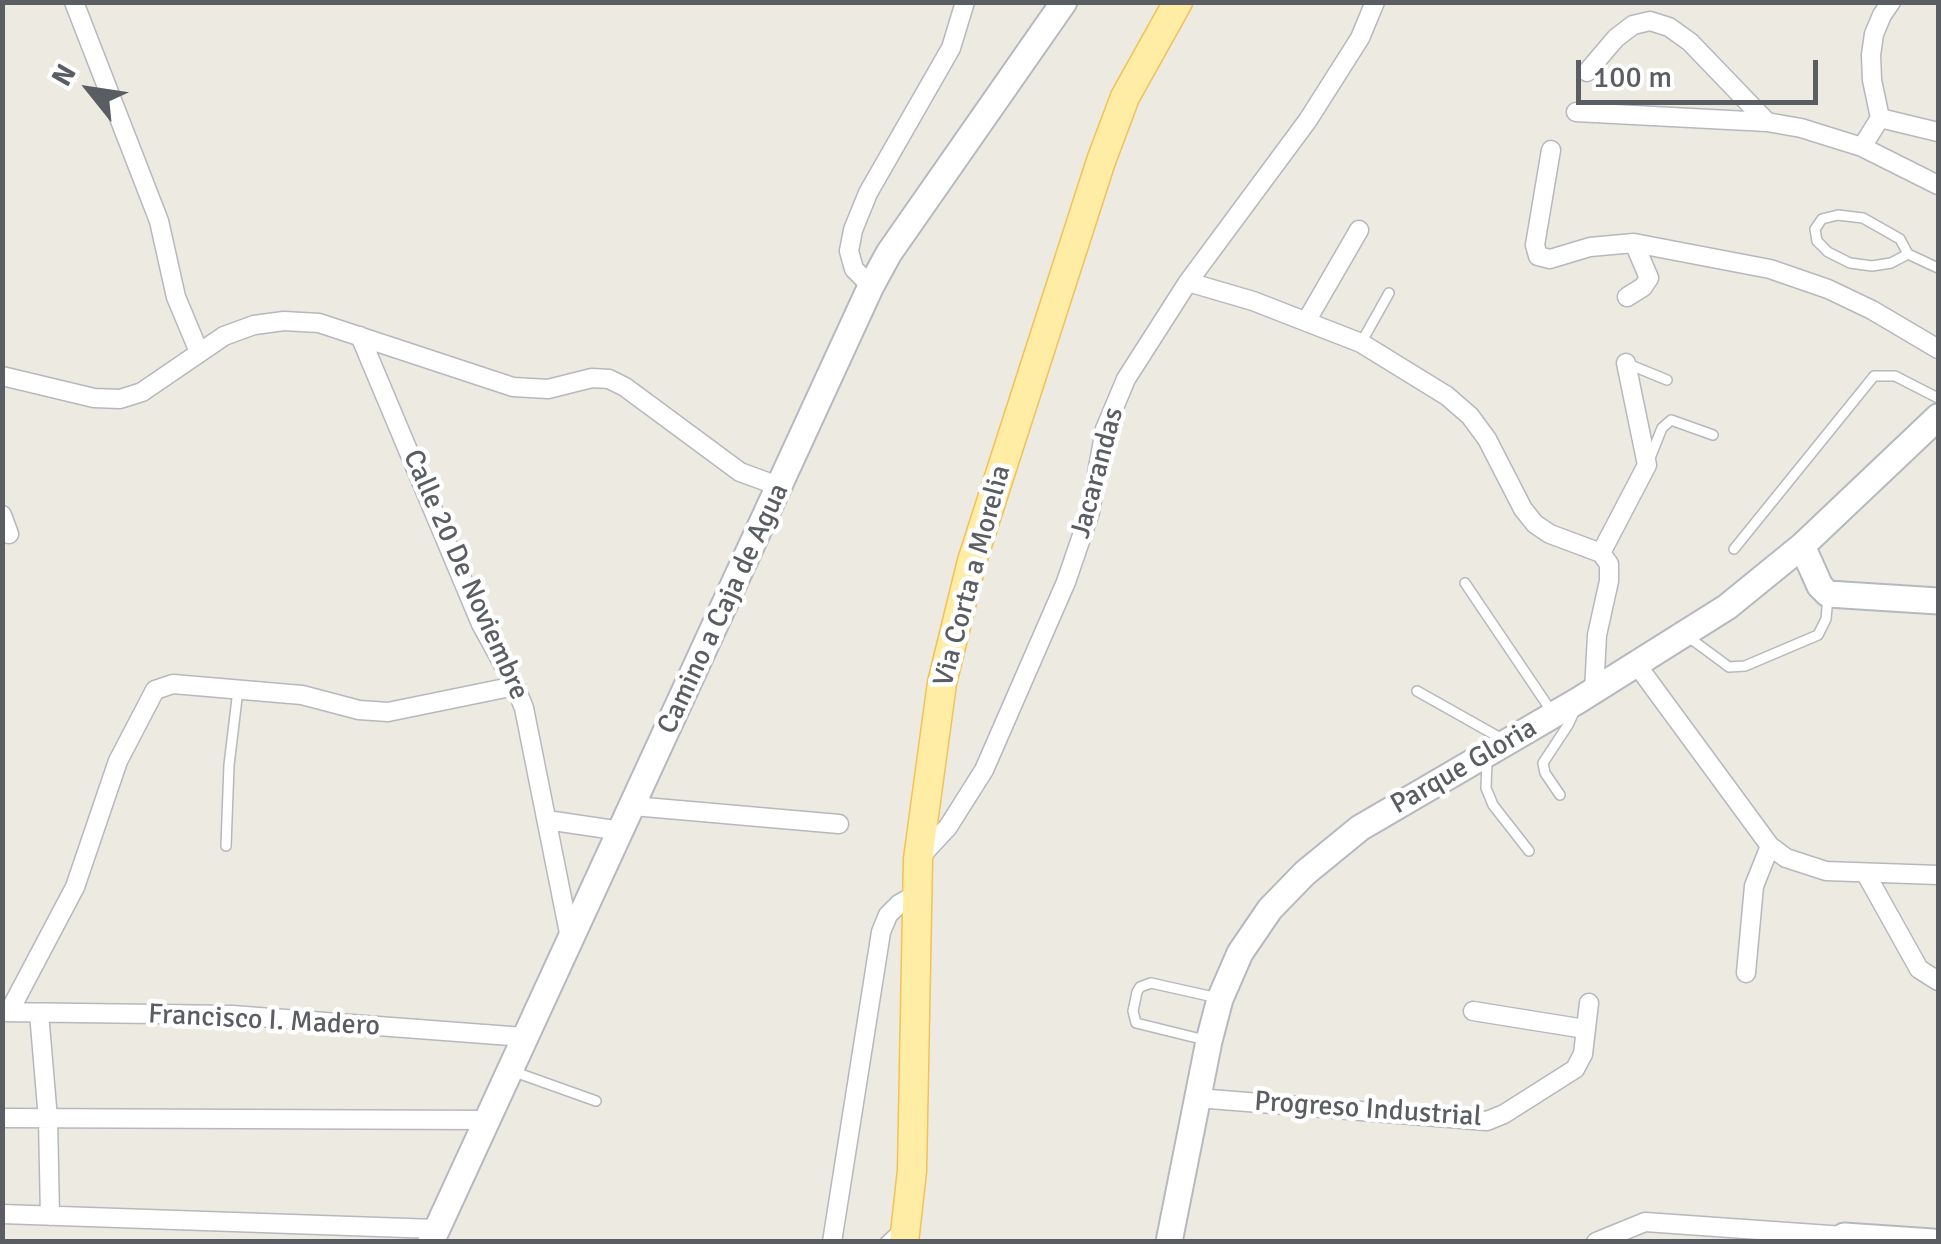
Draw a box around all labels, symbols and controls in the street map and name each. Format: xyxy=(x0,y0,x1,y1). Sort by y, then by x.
north arrow xyxy=(40,40,140,140)
scale bar xyxy=(1581,40,1824,102)
text: N xyxy=(44,58,84,92)
text: 100 m xyxy=(1593,59,1672,96)
street label: Jacarandas xyxy=(1064,404,1132,542)
street label: Calle 20 De Noviembre xyxy=(395,445,535,705)
street label: Via Corta a Morelia xyxy=(927,462,1019,690)
street label: Camino a Caja de Agua xyxy=(651,478,797,740)
street label: Parque Gloria xyxy=(1385,712,1543,822)
street label: Francisco I. Madero xyxy=(147,998,381,1044)
street label: Progreso Industrial xyxy=(1253,1085,1483,1135)

